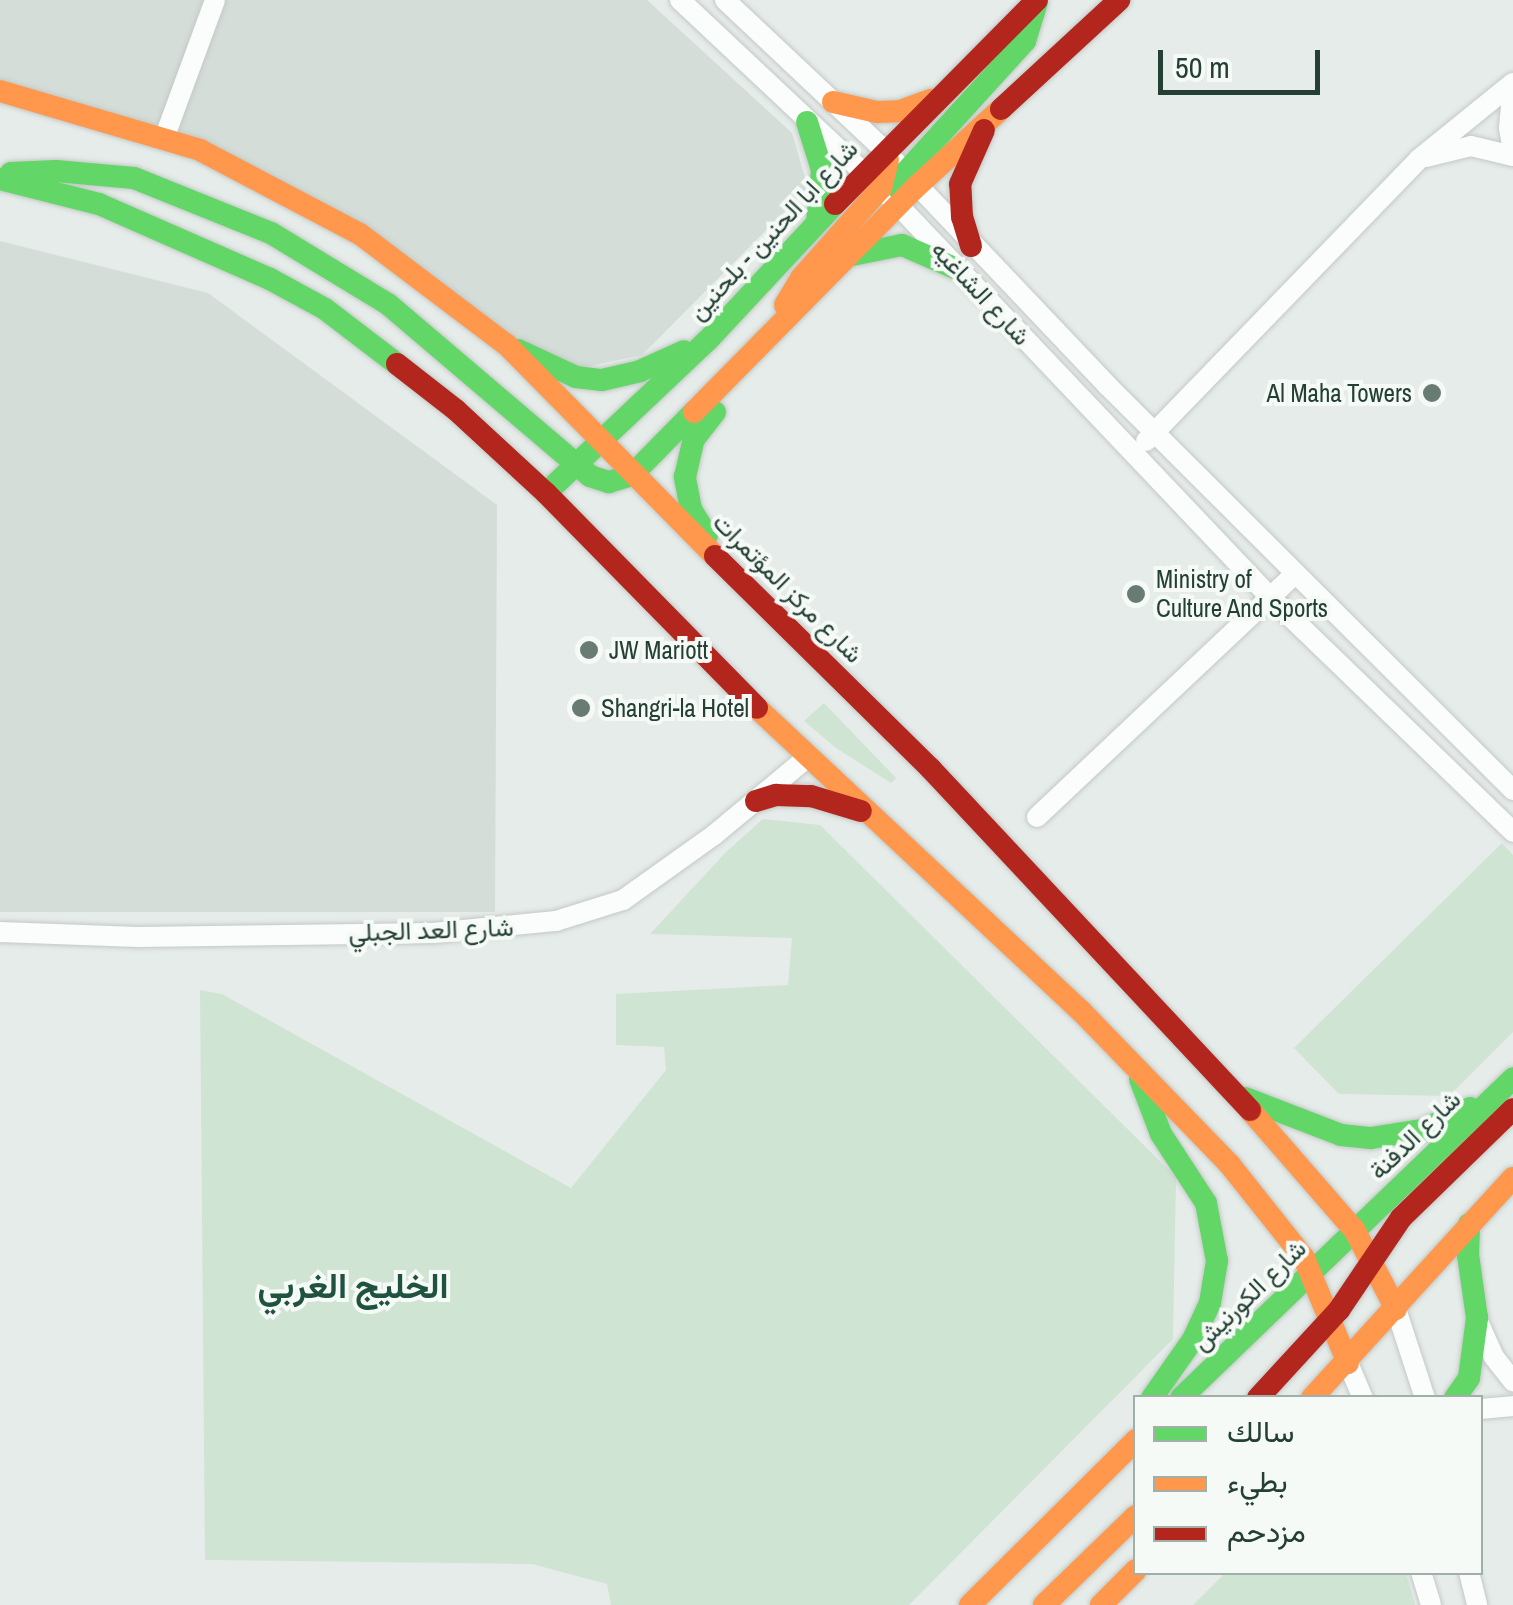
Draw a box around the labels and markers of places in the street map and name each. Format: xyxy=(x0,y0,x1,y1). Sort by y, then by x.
place label: Al Maha Towers xyxy=(1266,378,1412,408)
marker: Al Maha Towers xyxy=(1421,382,1443,404)
place label: Ministry of Culture And Sports xyxy=(1156,565,1329,624)
marker: Ministry of Culture And Sports xyxy=(1125,583,1147,605)
place label: JW Mariott xyxy=(609,635,708,665)
marker: JW Mariott xyxy=(578,639,600,661)
place label: Shangri-la Hotel xyxy=(601,693,749,723)
marker: Shangri-la Hotel xyxy=(570,697,592,719)

